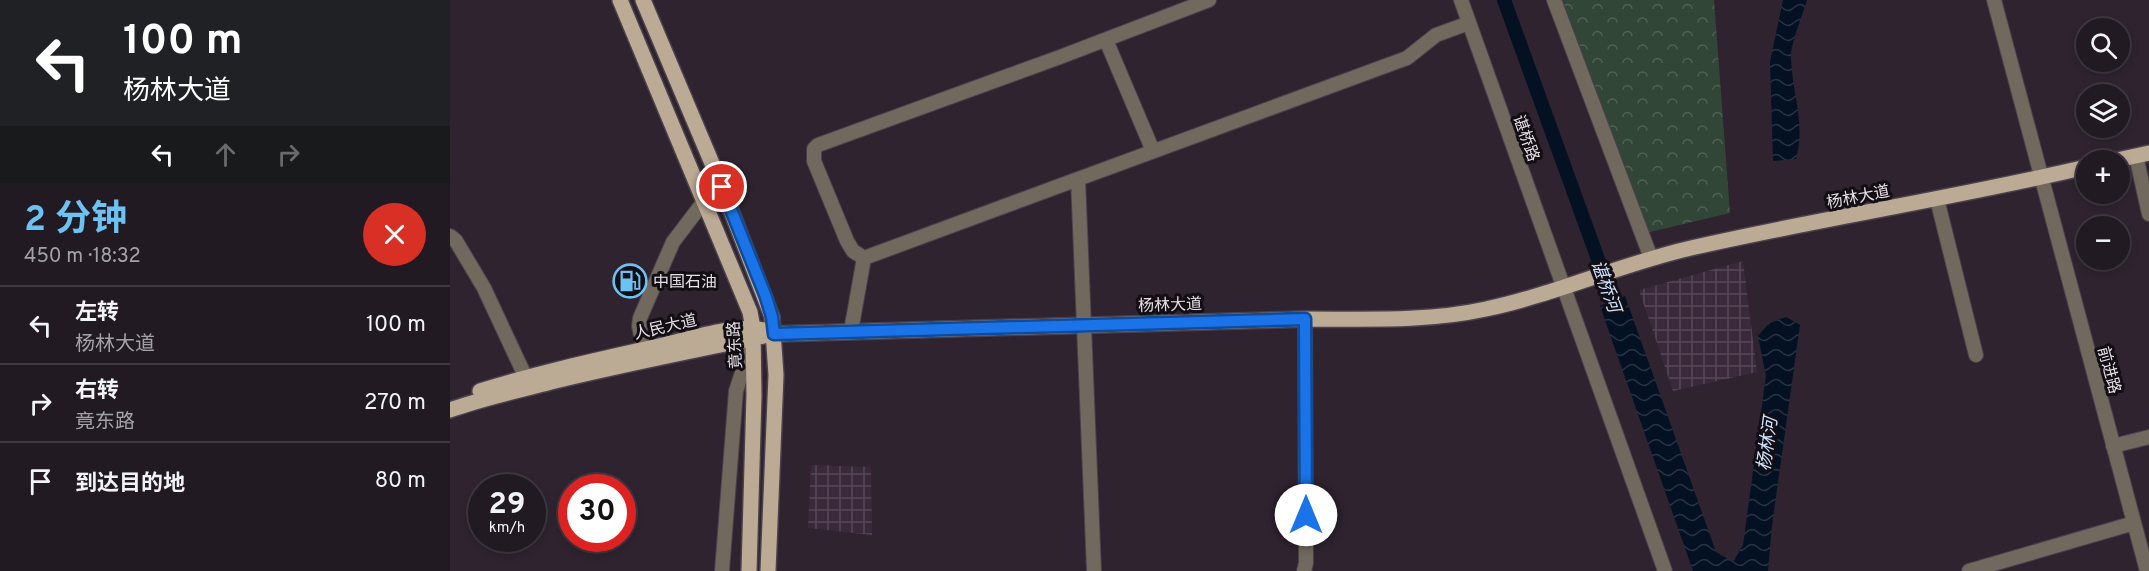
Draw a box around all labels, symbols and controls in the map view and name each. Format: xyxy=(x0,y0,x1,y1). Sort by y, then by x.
text: 100 m xyxy=(123,16,242,69)
map controls xyxy=(2076,18,2130,270)
button: search xyxy=(2076,18,2130,72)
icon: left xyxy=(24,24,102,102)
text: 杨林大道 xyxy=(123,75,231,109)
button: layers xyxy=(2076,84,2130,138)
street label: 谌桥路 xyxy=(1508,113,1543,165)
icon: left xyxy=(146,138,179,171)
icon: ahead xyxy=(209,138,242,171)
icon: right xyxy=(272,138,305,171)
button: + xyxy=(2076,150,2130,204)
pin xyxy=(696,161,747,212)
icon: arrive xyxy=(705,170,738,203)
street label: 杨林大道 xyxy=(1825,182,1892,214)
text: 2 分钟 xyxy=(24,198,127,244)
button: close xyxy=(363,203,426,266)
button: − xyxy=(2076,216,2130,270)
text: 450 m · 18:32 xyxy=(24,244,141,270)
water label: 谌桥河 xyxy=(1585,257,1626,319)
fuel station icon: 中国石油 xyxy=(612,263,648,299)
place label: 中国石油 xyxy=(653,273,717,293)
street label: 杨林大道 xyxy=(1138,295,1202,317)
text: 左转 xyxy=(75,300,119,327)
icon: left xyxy=(24,309,57,342)
street label: 人民大道 xyxy=(632,311,699,345)
text: 100 m xyxy=(366,312,426,339)
street label: 竟东路 xyxy=(725,320,747,369)
text: 杨林大道 xyxy=(75,332,155,358)
street label: 前进路 xyxy=(2092,345,2124,396)
text: 右转 xyxy=(75,378,119,405)
icon: right xyxy=(24,387,57,420)
text: 270 m xyxy=(364,390,426,417)
text: 竟东路 xyxy=(75,410,135,436)
water label: 杨林河 xyxy=(1753,413,1784,473)
icon: arrive xyxy=(24,465,57,498)
text: 80 m xyxy=(375,468,426,495)
text: 到达目的地 xyxy=(75,471,185,498)
speed limit sign: 30 xyxy=(558,474,636,552)
position arrow xyxy=(1274,483,1338,547)
text: 29 xyxy=(489,487,525,524)
text: km/h xyxy=(489,519,525,538)

